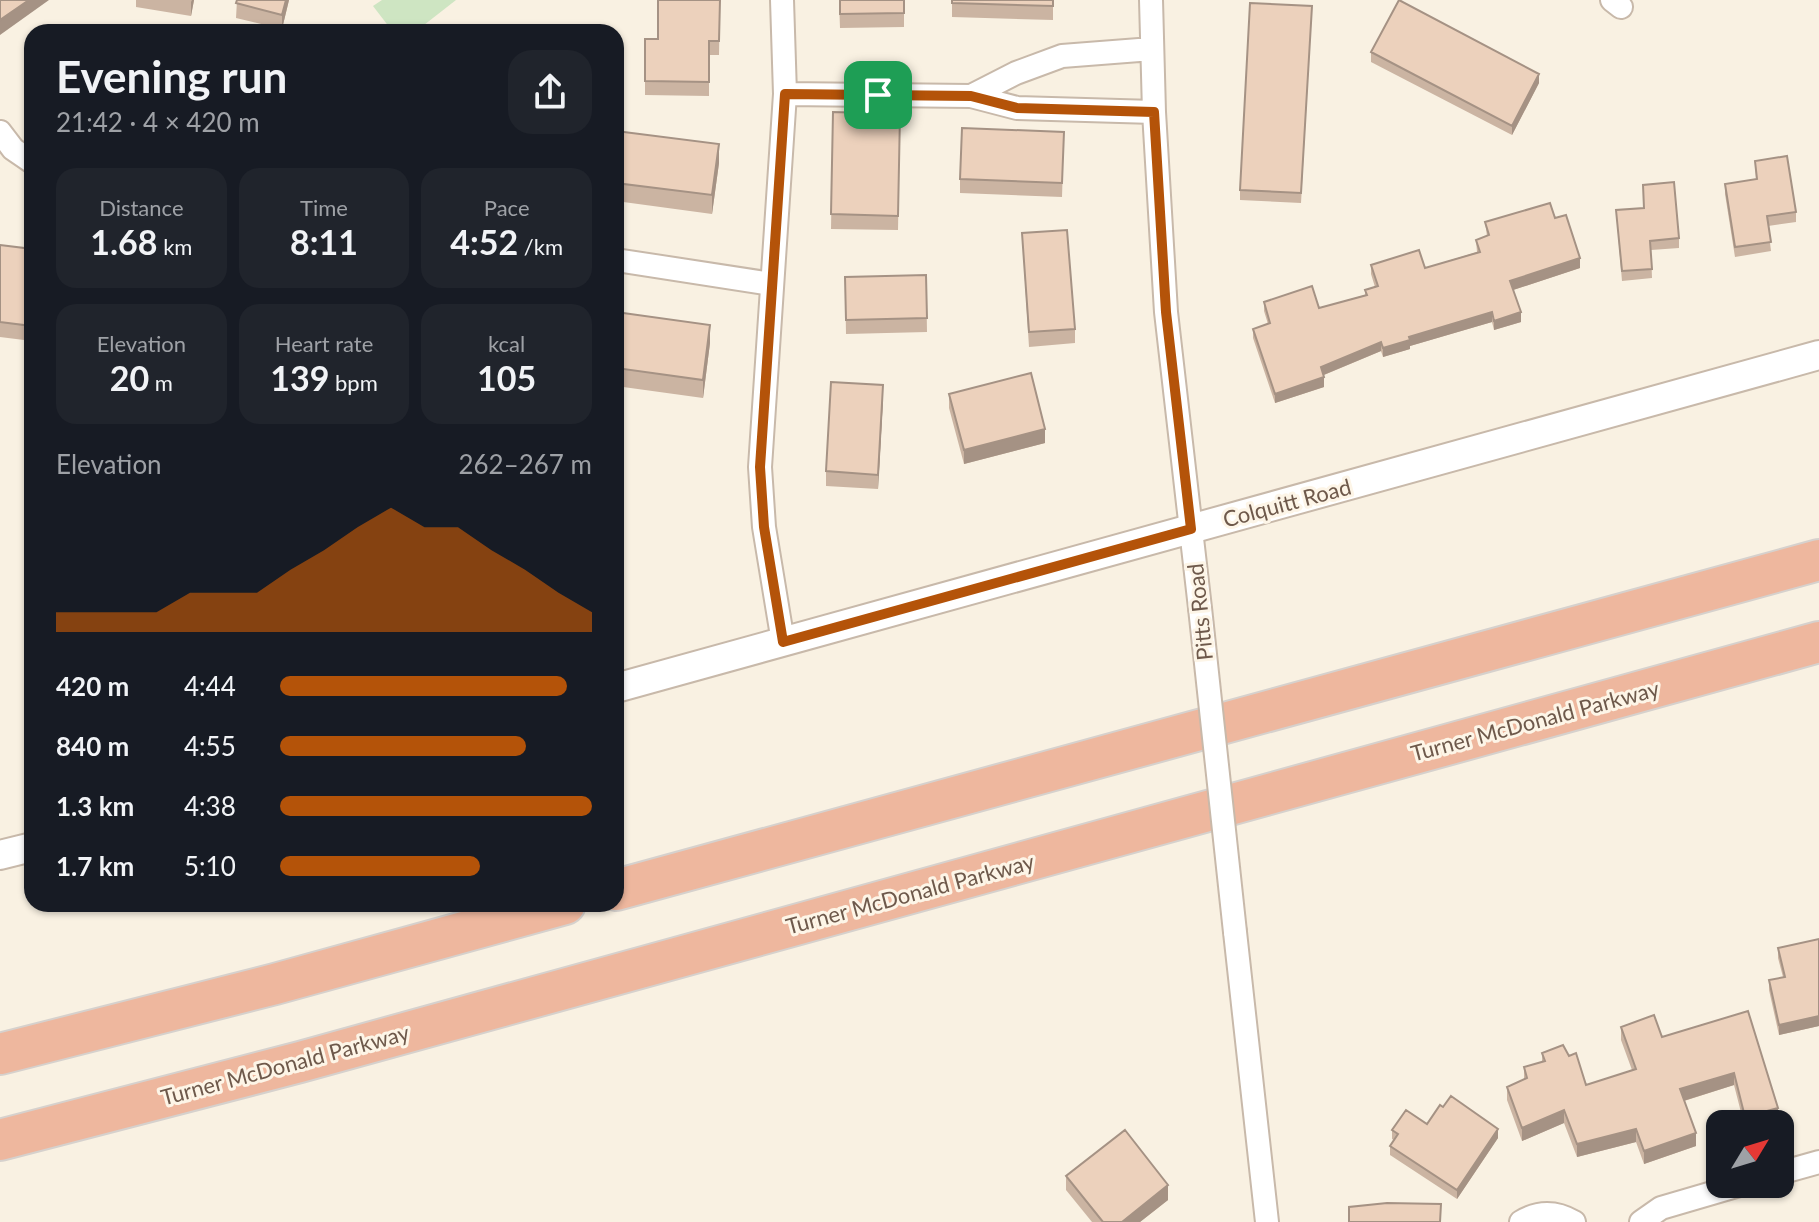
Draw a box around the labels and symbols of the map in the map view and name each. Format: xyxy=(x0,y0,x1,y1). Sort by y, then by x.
pin xyxy=(844,61,912,129)
street label: Colquitt Road xyxy=(1220,472,1354,533)
street label: Pitts Road xyxy=(1181,562,1218,662)
street label: Turner McDonald Parkway xyxy=(1408,674,1663,767)
street label: Turner McDonald Parkway xyxy=(783,847,1038,940)
street label: Turner McDonald Parkway xyxy=(158,1018,413,1111)
north arrow xyxy=(1706,1110,1794,1198)

